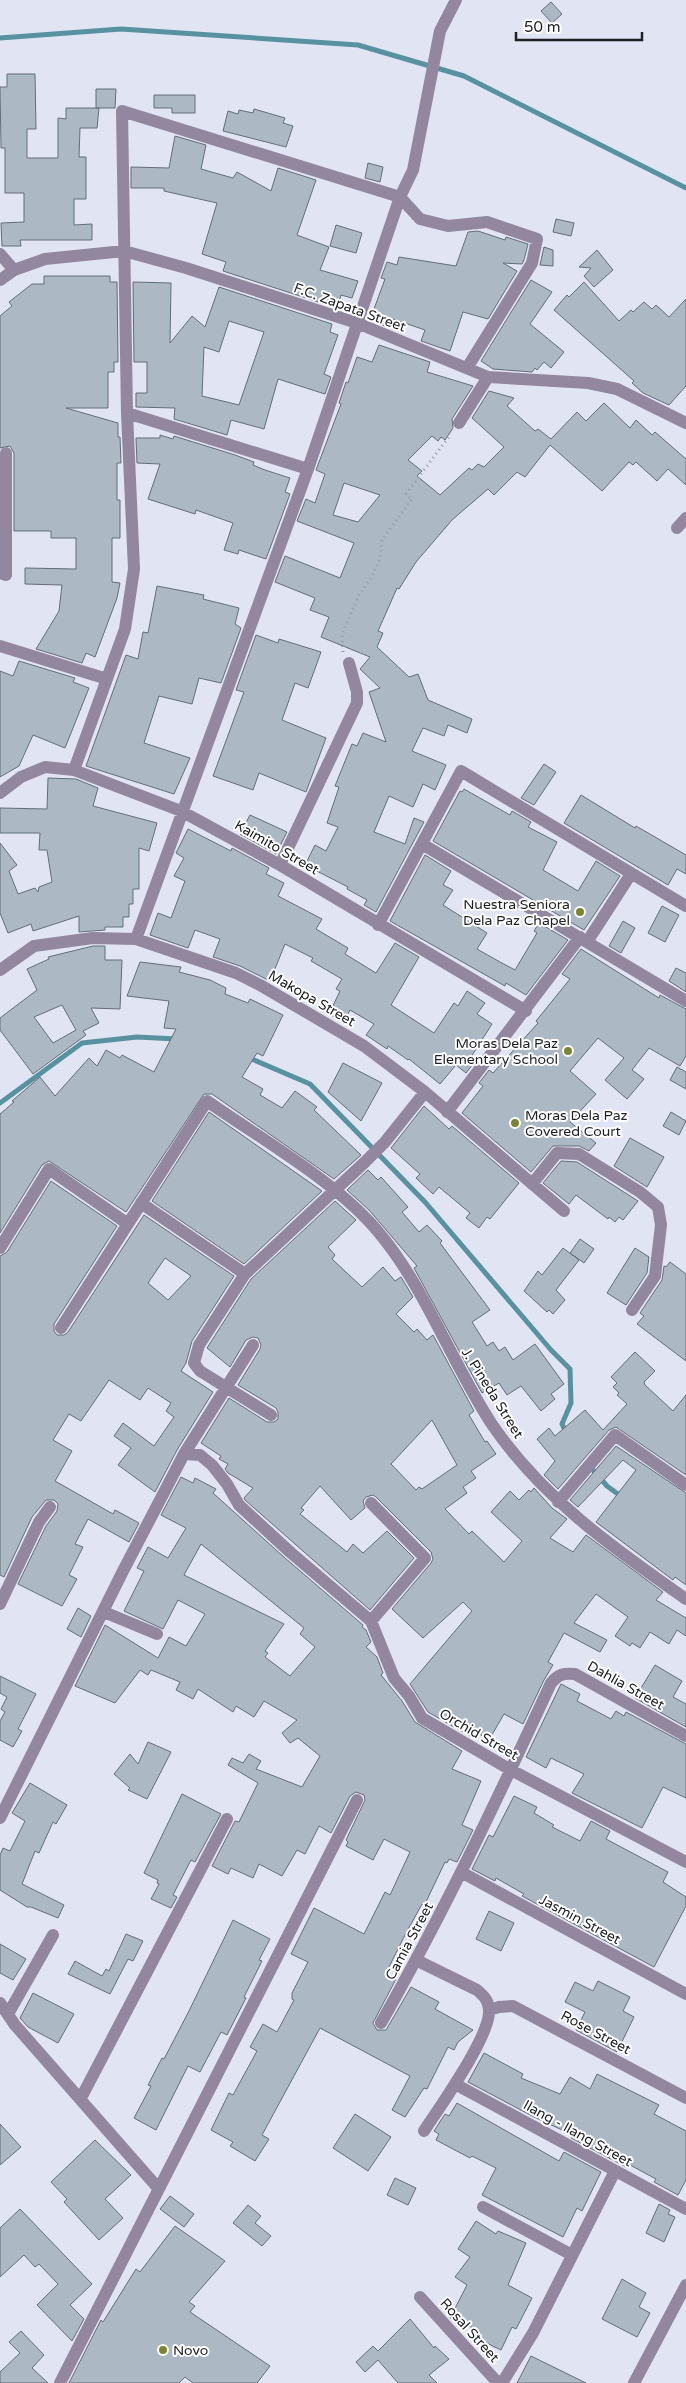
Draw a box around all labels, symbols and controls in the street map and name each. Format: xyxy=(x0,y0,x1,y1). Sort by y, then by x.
scale bar xyxy=(516,10,642,42)
text: 50 m xyxy=(524,18,561,36)
street label: F.C. Zapata Street xyxy=(291,279,409,336)
street label: Kaimito Street xyxy=(232,816,322,879)
place label: Nuestra Seniora Dela Paz Chapel xyxy=(463,896,570,929)
marker: Nuestra Seniora Dela Paz Chapel xyxy=(574,906,586,918)
street label: Makopa Street xyxy=(265,967,359,1031)
place label: Moras Dela Paz Elementary School xyxy=(434,1035,558,1068)
marker: Moras Dela Paz Elementary School xyxy=(562,1045,574,1057)
place label: Moras Dela Paz Covered Court xyxy=(525,1107,628,1140)
marker: Moras Dela Paz Covered Court xyxy=(509,1117,521,1129)
street label: J. Pineda Street xyxy=(458,1345,528,1442)
street label: Dahlia Street xyxy=(584,1657,668,1714)
street label: Orchid Street xyxy=(436,1705,522,1764)
street label: Jasmin Street xyxy=(536,1891,624,1948)
street label: Camia Street xyxy=(382,1899,437,1983)
street label: Rose Street xyxy=(558,2007,634,2058)
street label: Ilang - Ilang Street xyxy=(520,2096,636,2171)
street label: Rosal Street xyxy=(436,2295,503,2366)
place label: Novo xyxy=(173,2342,208,2359)
marker: Novo xyxy=(157,2344,169,2356)

